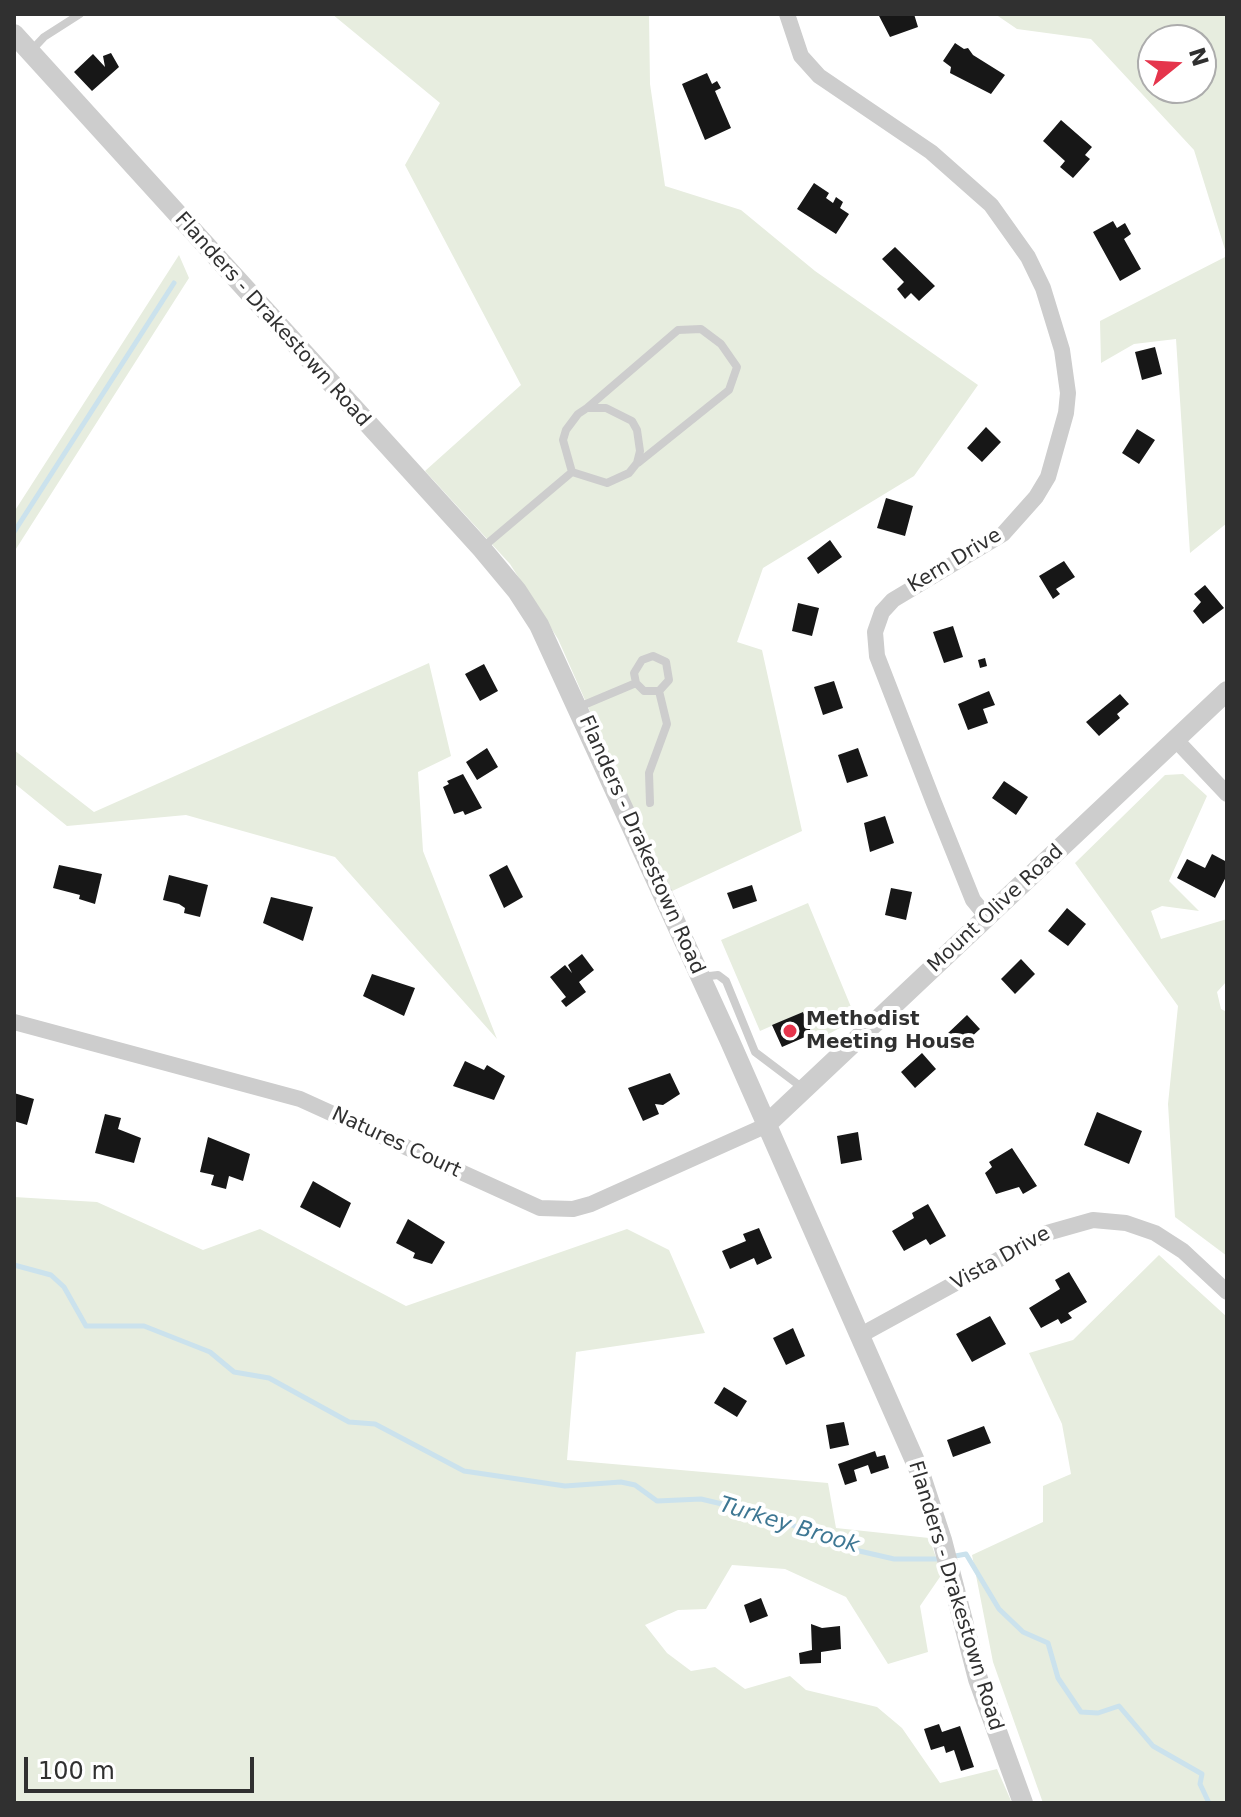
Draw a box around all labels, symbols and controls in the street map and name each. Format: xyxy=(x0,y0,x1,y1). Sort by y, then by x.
north arrow xyxy=(1137,24,1217,104)
text: N xyxy=(1184,44,1213,70)
street label: Flanders - Drakestown Road xyxy=(169,208,375,432)
street label: Kern Drive xyxy=(904,524,1006,598)
street label: Flanders - Drakestown Road xyxy=(573,712,709,978)
street label: Mount Olive Road xyxy=(923,840,1069,978)
place label: Methodist Meeting House xyxy=(806,1008,975,1055)
marker: Methodist Meeting House xyxy=(781,1022,799,1040)
street label: Natures Court xyxy=(328,1103,464,1183)
street label: Vista Drive xyxy=(948,1222,1054,1296)
street label: Flanders - Drakestown Road xyxy=(902,1458,1008,1734)
water label: Turkey Brook xyxy=(716,1492,862,1560)
scale bar xyxy=(28,1741,258,1791)
text: 100 m xyxy=(38,1757,115,1785)

